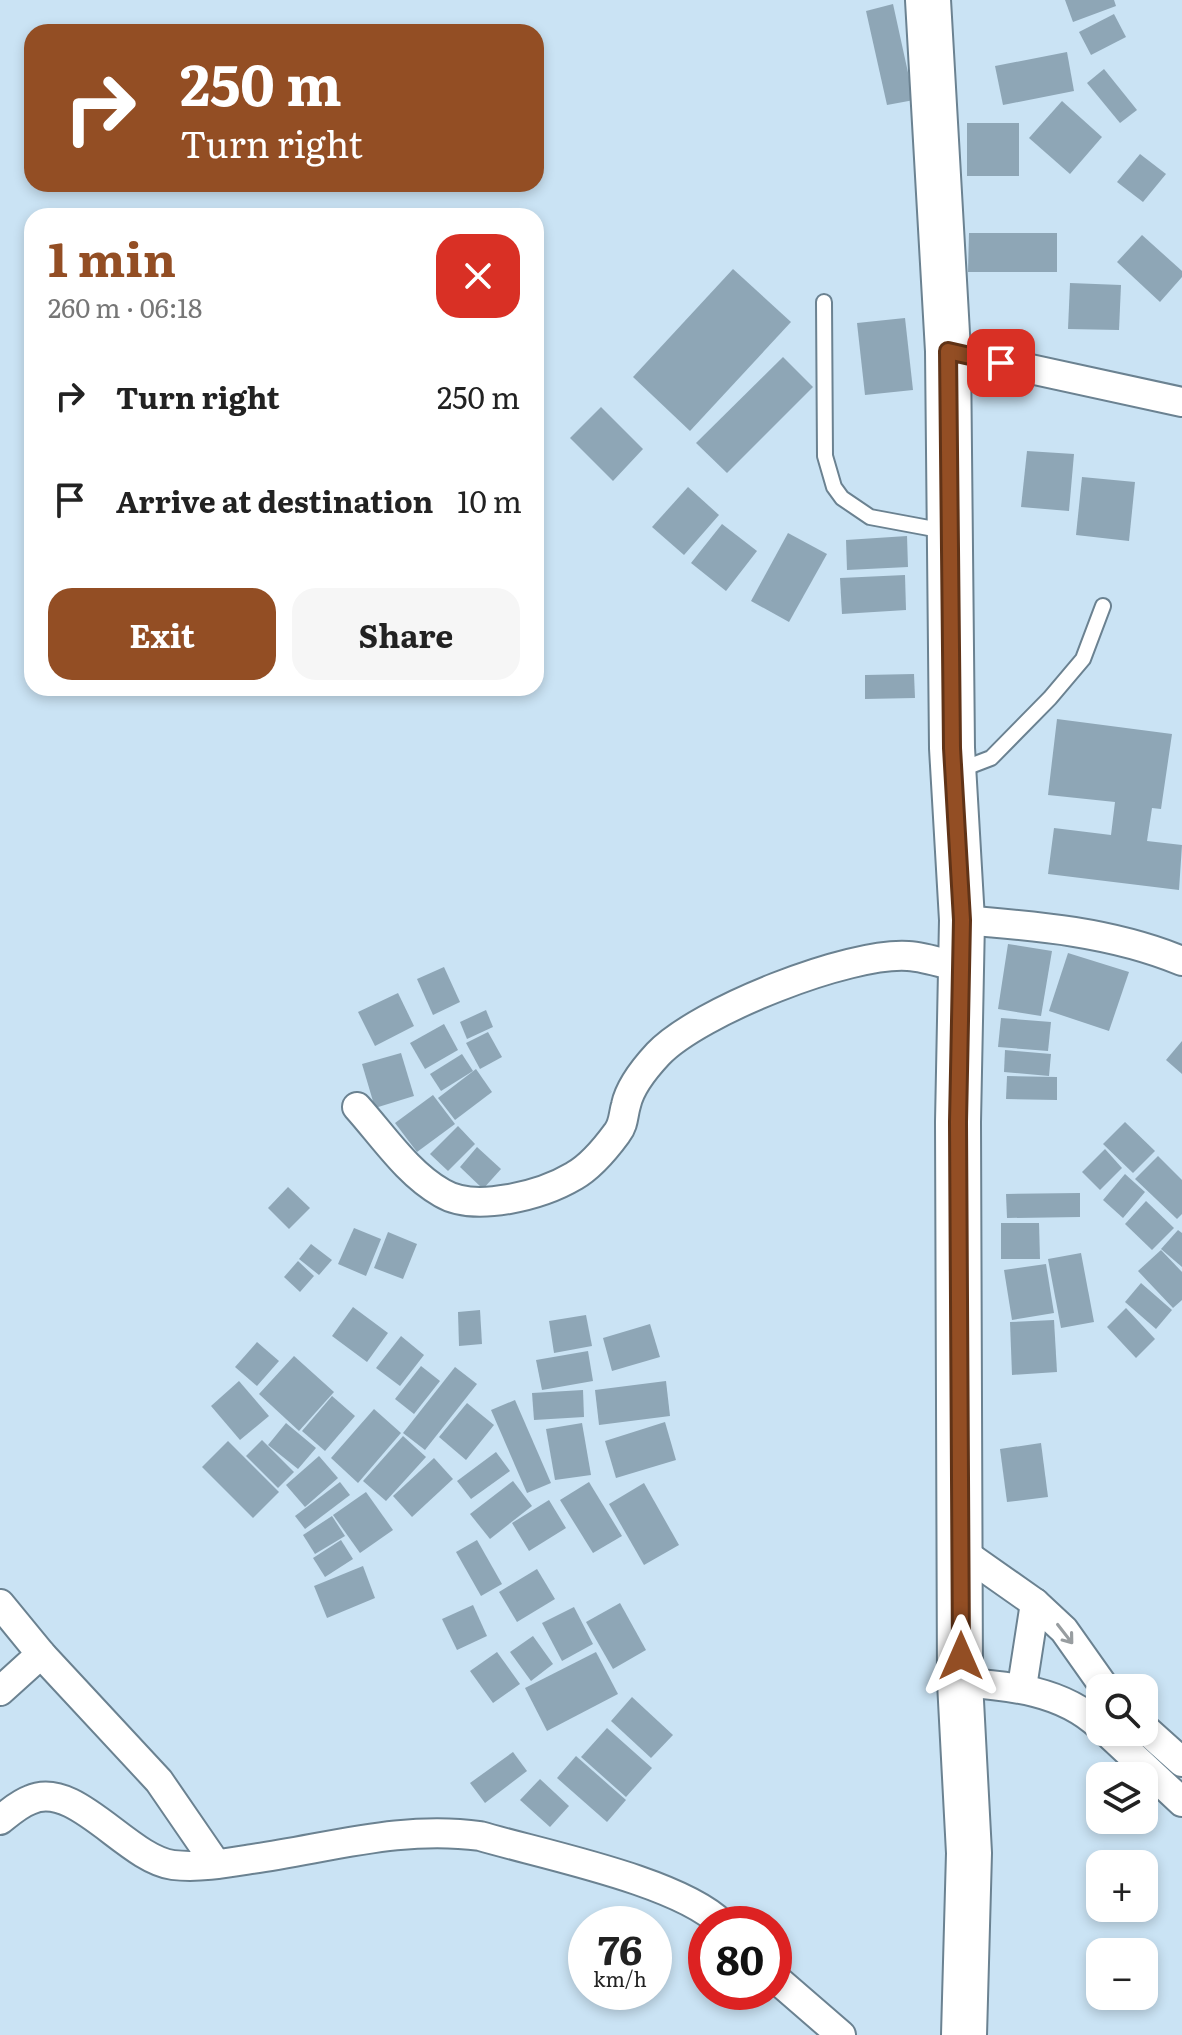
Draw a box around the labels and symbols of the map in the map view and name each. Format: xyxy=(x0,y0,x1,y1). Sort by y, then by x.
pin xyxy=(967,329,1035,397)
position arrow xyxy=(919,1614,1003,1698)
one-way arrow xyxy=(1056,1623,1073,1644)
speed limit sign: 80 xyxy=(688,1906,792,2010)

